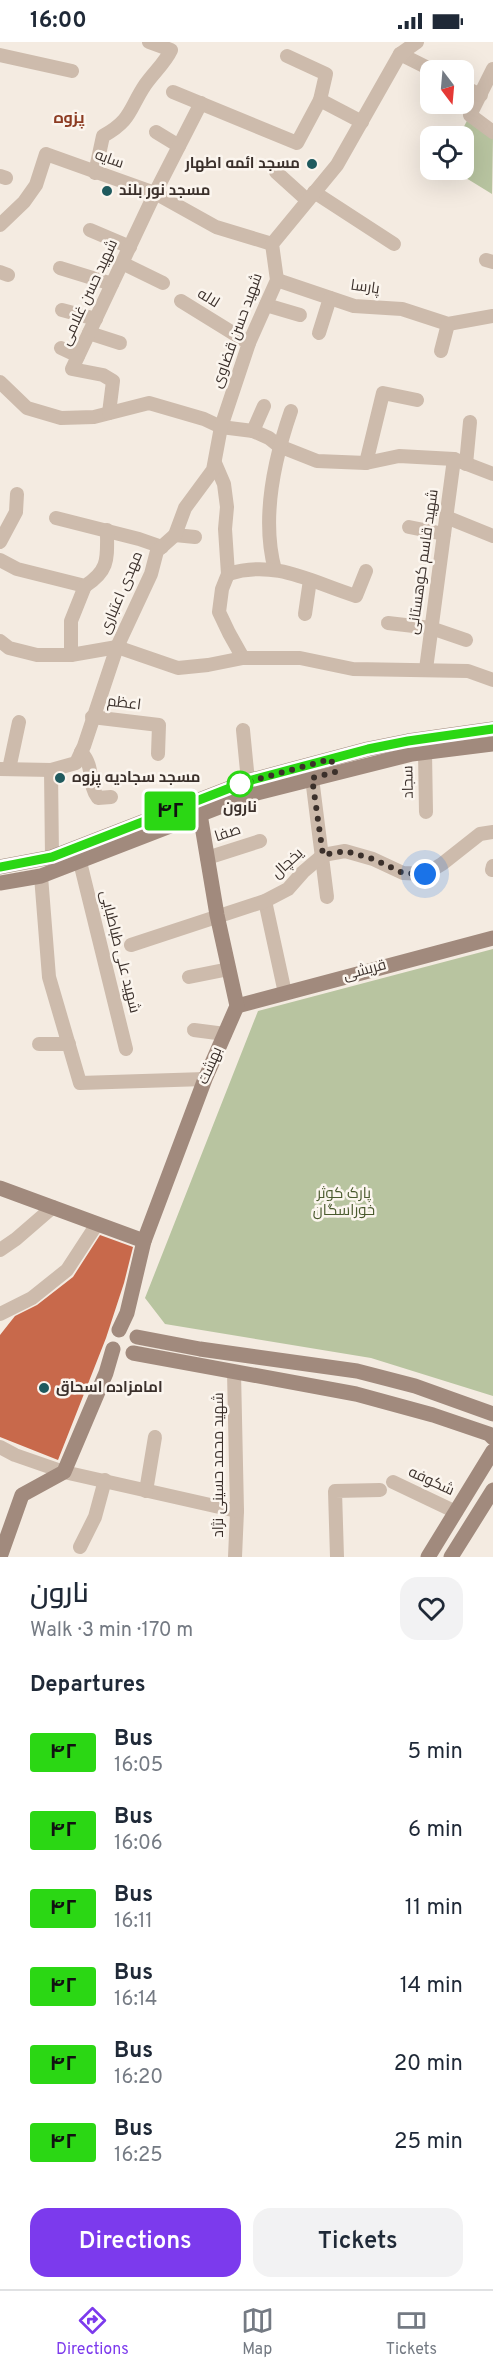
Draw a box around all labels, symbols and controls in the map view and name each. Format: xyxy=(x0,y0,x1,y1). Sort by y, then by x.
text: 16:00 xyxy=(30,8,87,35)
north arrow xyxy=(420,60,474,114)
map controls xyxy=(420,60,474,180)
district label: پزوه xyxy=(54,109,85,129)
button: locate xyxy=(420,126,474,180)
street label: سایه xyxy=(92,146,126,174)
place label: مسجد ائمه اطهار xyxy=(184,155,300,174)
marker: مسجد ائمه اطهار xyxy=(305,157,319,171)
place label: مسجد نور بلند xyxy=(119,182,210,201)
marker: مسجد نور بلند xyxy=(100,184,114,198)
street label: شهید حسن غلامی xyxy=(57,237,123,349)
street label: شهید حسن قضاوی xyxy=(208,271,268,391)
street label: پارسا xyxy=(349,277,381,299)
street label: لاله xyxy=(193,285,223,313)
street label: شهید قاسم کوهستانی xyxy=(404,488,444,636)
street label: مهدی اعتباری xyxy=(96,549,148,637)
street label: اعظم xyxy=(106,692,142,716)
street label: سجاد xyxy=(399,765,419,799)
place label: مسجد سجادیه پزوه xyxy=(72,769,201,788)
marker: مسجد سجادیه پزوه xyxy=(53,771,67,785)
marker: نارون xyxy=(227,771,253,797)
line badge: ۴۲ xyxy=(143,792,197,830)
text: ۴۲ xyxy=(157,798,183,825)
place label: نارون xyxy=(223,799,257,818)
street label: صفا xyxy=(213,821,243,847)
street label: یخچال xyxy=(268,845,308,883)
your location xyxy=(410,859,440,889)
street label: شهید علی طباطبایی xyxy=(95,889,143,1015)
street label: قریشی xyxy=(341,956,389,986)
street label: بهشت xyxy=(195,1044,227,1088)
park label: پارک کوثر خوراسگان xyxy=(313,1185,375,1221)
place label: امامزاده اسحاق xyxy=(56,1379,163,1398)
marker: امامزاده اسحاق xyxy=(37,1381,51,1395)
street label: شهید محمد حسینی نژاد xyxy=(210,1392,229,1538)
street label: شکوفه xyxy=(405,1463,457,1501)
text: نارون xyxy=(30,1577,89,1613)
button: heart xyxy=(400,1577,463,1640)
text: Walk · 3 min · 170 m xyxy=(30,1618,193,1644)
text: Departures xyxy=(30,1672,146,1699)
text: Bus xyxy=(114,1726,153,1753)
text: ۴۲ xyxy=(50,1739,76,1766)
text: 5 min xyxy=(408,1739,463,1766)
text: 16:05 xyxy=(114,1753,163,1779)
text: Bus xyxy=(114,1804,153,1831)
text: ۴۲ xyxy=(50,1817,76,1844)
text: 6 min xyxy=(408,1817,463,1844)
text: 16:06 xyxy=(114,1831,163,1857)
text: Bus xyxy=(114,1882,153,1909)
text: ۴۲ xyxy=(50,1895,76,1922)
text: 11 min xyxy=(405,1895,463,1922)
text: 16:11 xyxy=(114,1909,153,1935)
text: Bus xyxy=(114,1960,153,1987)
text: ۴۲ xyxy=(50,1973,76,2000)
text: 14 min xyxy=(400,1973,463,2000)
text: 16:14 xyxy=(114,1987,157,2013)
text: Bus xyxy=(114,2038,153,2065)
text: ۴۲ xyxy=(50,2051,76,2078)
text: 20 min xyxy=(394,2051,463,2078)
text: 16:20 xyxy=(114,2065,163,2091)
text: Bus xyxy=(114,2116,153,2143)
text: ۴۲ xyxy=(50,2129,76,2156)
text: 25 min xyxy=(394,2129,463,2156)
text: 16:25 xyxy=(114,2143,163,2169)
button: Directions xyxy=(30,2208,241,2277)
button: Tickets xyxy=(253,2208,463,2277)
tab: Directions xyxy=(56,2304,129,2360)
tab: Map xyxy=(241,2304,274,2360)
tab: Tickets xyxy=(386,2304,437,2360)

